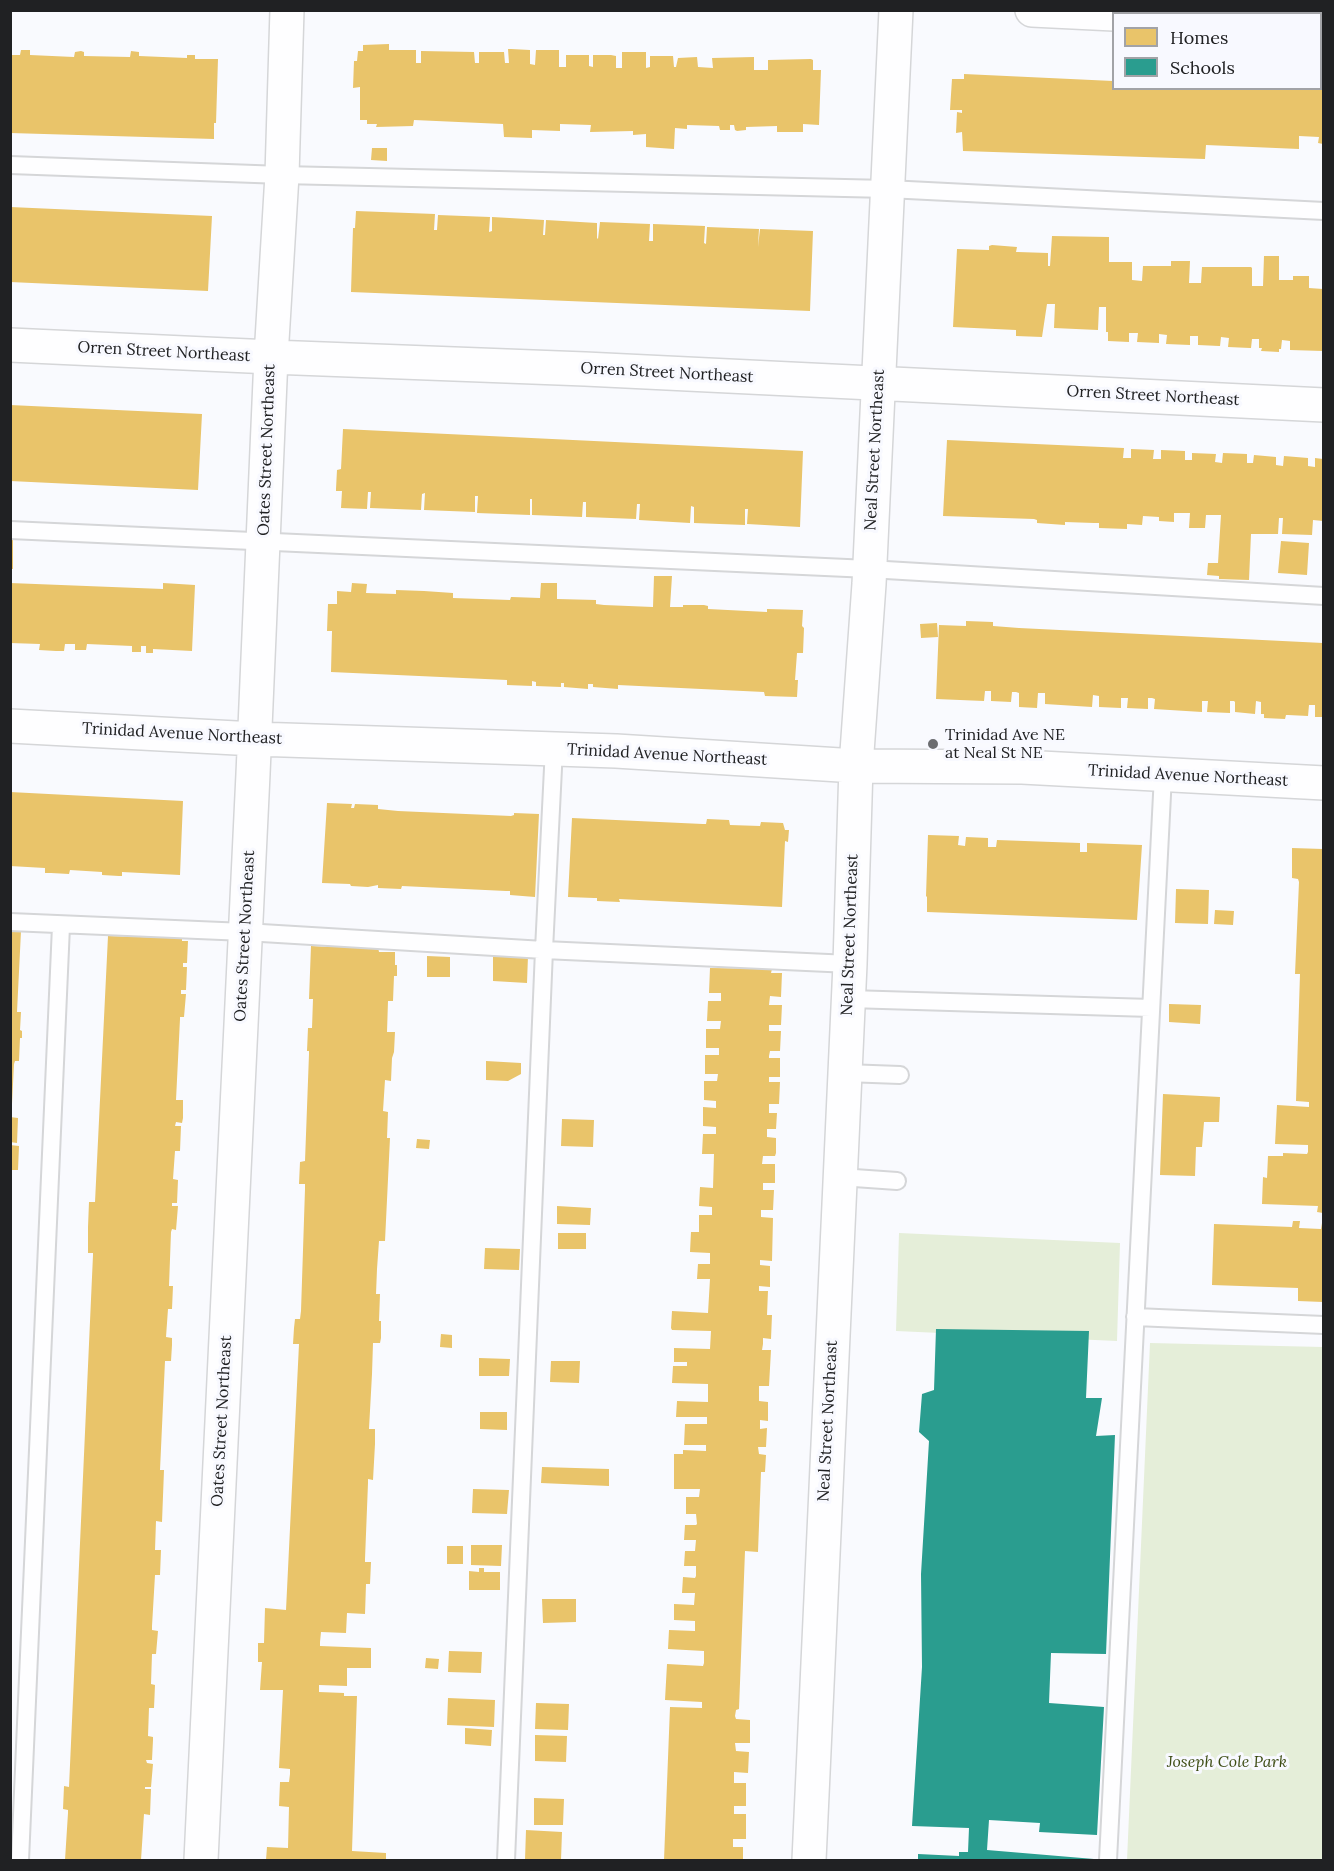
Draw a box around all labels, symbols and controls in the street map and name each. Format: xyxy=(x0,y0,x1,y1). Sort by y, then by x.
legend xyxy=(1112,12,1322,90)
text: Homes xyxy=(1170,26,1228,49)
text: Schools xyxy=(1170,56,1235,79)
street label: Orren Street Northeast xyxy=(77,338,251,366)
street label: Orren Street Northeast xyxy=(580,359,754,387)
street label: Oates Street Northeast xyxy=(254,364,280,536)
street label: Neal Street Northeast xyxy=(861,369,889,531)
street label: Orren Street Northeast xyxy=(1066,382,1240,410)
street label: Trinidad Avenue Northeast xyxy=(81,719,283,749)
place label: Trinidad Ave NE at Neal St NE xyxy=(945,725,1065,763)
marker: Trinidad Ave NE at Neal St NE xyxy=(926,737,940,751)
street label: Trinidad Avenue Northeast xyxy=(566,740,768,770)
street label: Trinidad Avenue Northeast xyxy=(1087,761,1289,791)
street label: Oates Street Northeast xyxy=(231,850,259,1022)
street label: Neal Street Northeast xyxy=(838,854,862,1016)
street label: Oates Street Northeast xyxy=(208,1335,236,1507)
street label: Neal Street Northeast xyxy=(814,1340,842,1502)
park label: Joseph Cole Park xyxy=(1167,1752,1287,1772)

